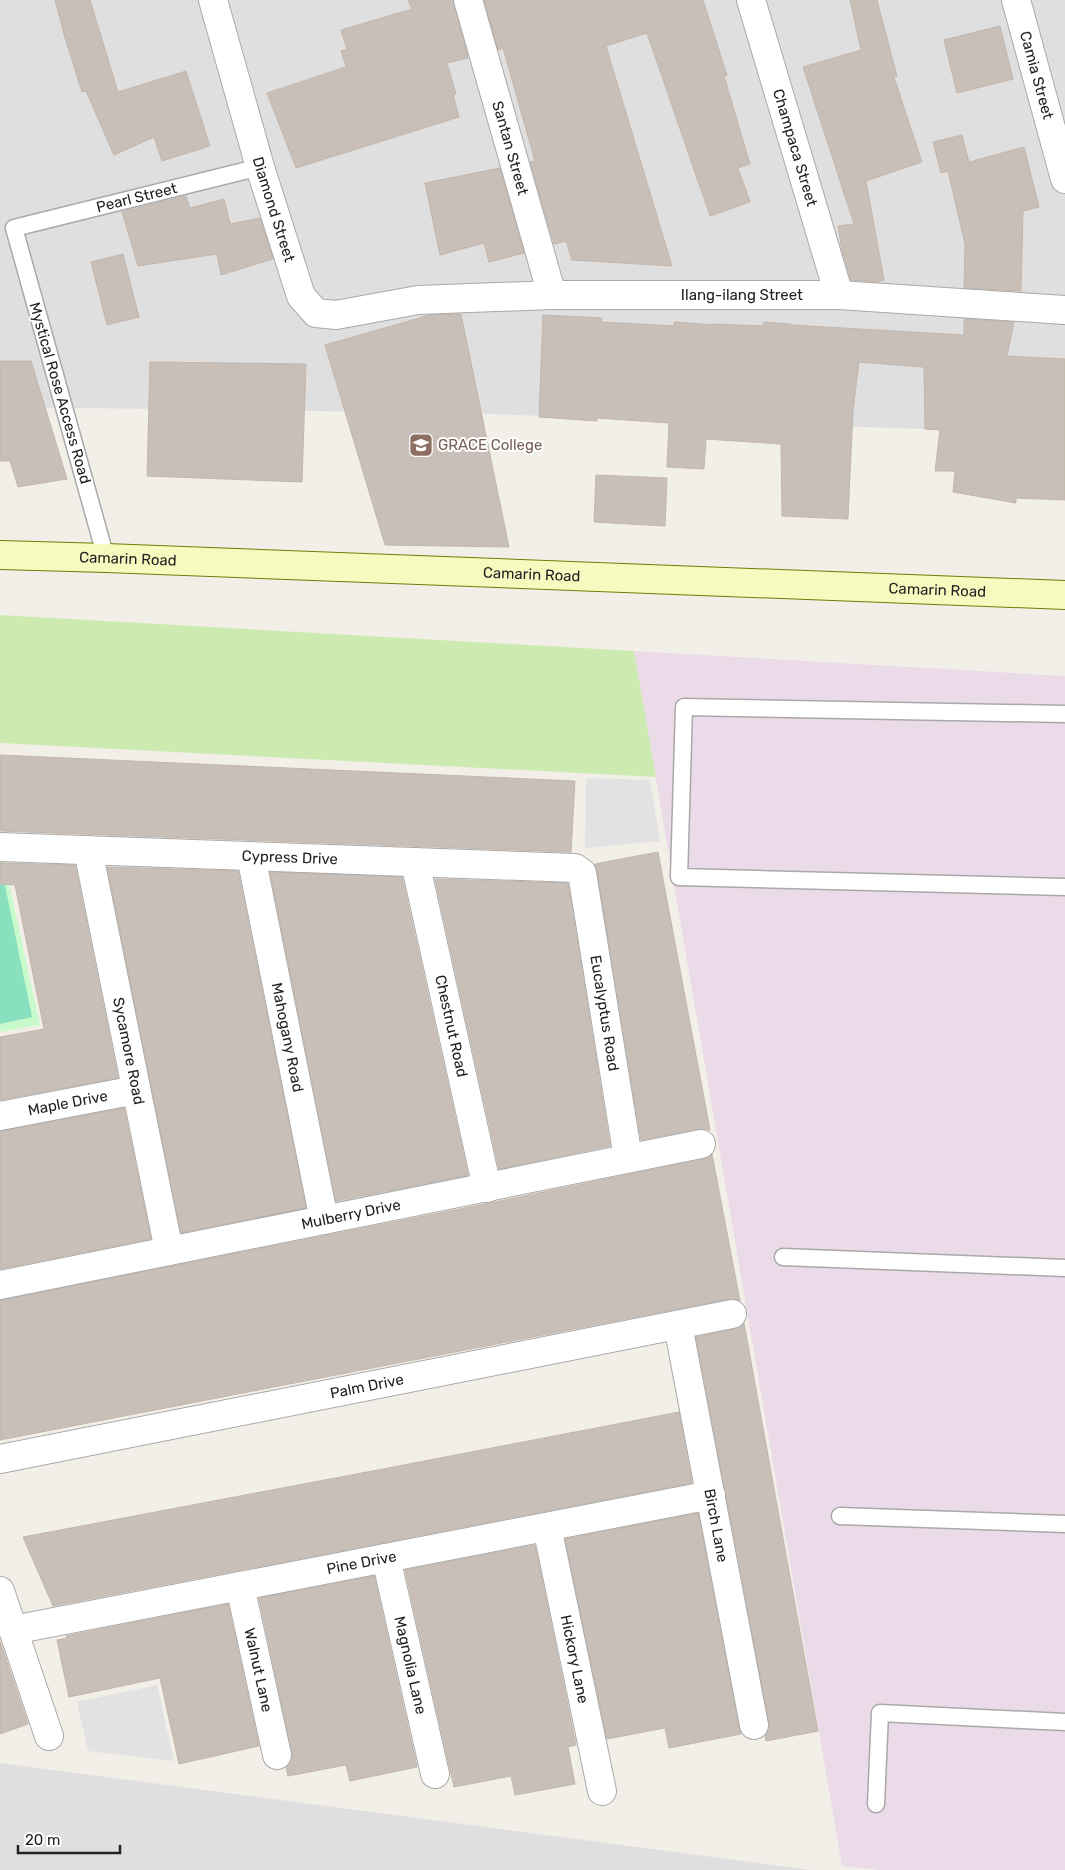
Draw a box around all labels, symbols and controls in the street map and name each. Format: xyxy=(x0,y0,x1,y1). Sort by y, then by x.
street label: Camia Street xyxy=(1016,29,1057,121)
street label: Champaca Street xyxy=(769,87,821,209)
street label: Santan Street xyxy=(488,99,532,197)
street label: Diamond Street xyxy=(249,155,299,264)
street label: Pearl Street xyxy=(94,179,179,216)
street label: Ilang-ilang Street xyxy=(681,286,803,304)
street label: Mystical Rose Access Road xyxy=(25,300,95,486)
school or university icon: GRACE College xyxy=(408,432,434,458)
place label: GRACE College xyxy=(438,436,542,454)
street label: Camarin Road xyxy=(79,548,177,570)
street label: Camarin Road xyxy=(483,564,581,585)
street label: Camarin Road xyxy=(888,579,986,601)
street label: Cypress Drive xyxy=(241,847,338,868)
street label: Eucalyptus Road xyxy=(586,954,623,1073)
street label: Chestnut Road xyxy=(431,973,471,1079)
street label: Mahogany Road xyxy=(268,981,307,1094)
street label: Sycamore Road xyxy=(109,996,148,1106)
street label: Maple Drive xyxy=(26,1087,109,1119)
street label: Mulberry Drive xyxy=(300,1196,402,1233)
street label: Palm Drive xyxy=(329,1370,405,1402)
street label: Birch Lane xyxy=(700,1487,732,1564)
street label: Pine Drive xyxy=(325,1547,398,1578)
street label: Hickory Lane xyxy=(557,1613,593,1705)
street label: Magnolia Lane xyxy=(390,1614,430,1716)
street label: Walnut Lane xyxy=(240,1626,276,1714)
scale bar xyxy=(18,1822,120,1854)
text: 20 m xyxy=(25,1831,60,1849)

